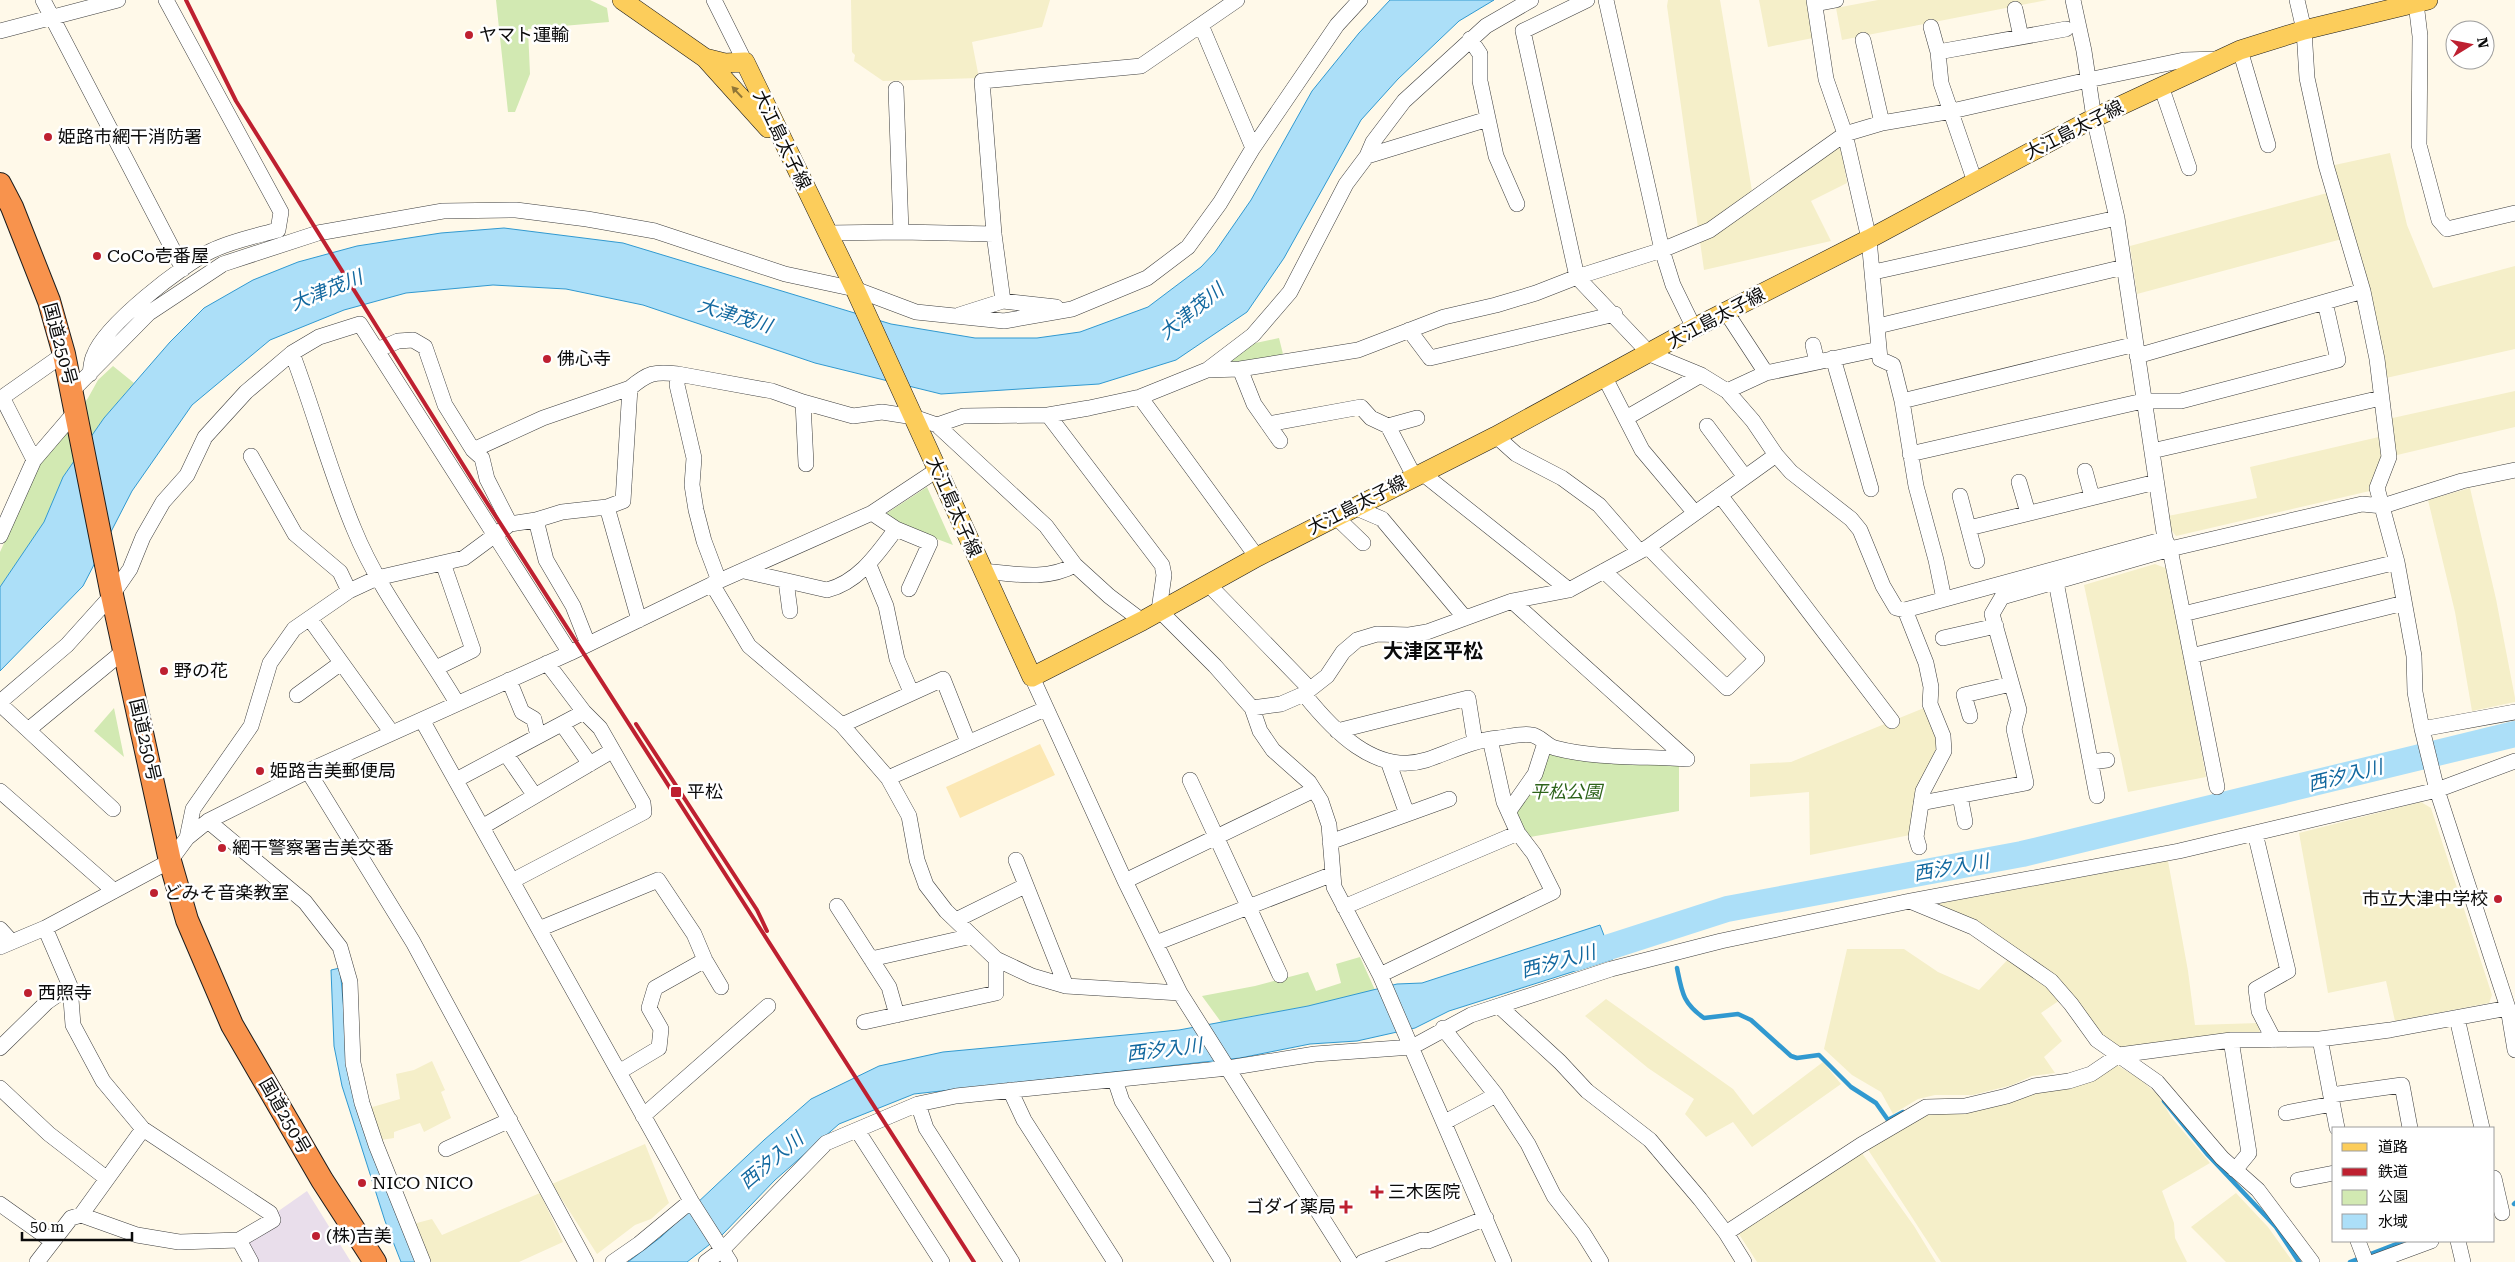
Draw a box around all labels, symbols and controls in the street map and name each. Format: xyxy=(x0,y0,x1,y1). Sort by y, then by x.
north arrow xyxy=(2445,20,2495,70)
place label: ヤマト運輸 xyxy=(479,24,569,45)
marker: ヤマト運輸 xyxy=(463,29,475,41)
text: N xyxy=(2474,36,2492,50)
one-way arrow xyxy=(731,86,743,98)
street label: 大江島太子線 xyxy=(749,87,816,193)
street label: 大江島太子線 xyxy=(2021,96,2127,163)
place label: 姫路市網干消防署 xyxy=(58,126,202,147)
marker: 姫路市網干消防署 xyxy=(42,131,54,143)
place label: CoCo壱番屋 xyxy=(107,245,209,266)
marker: CoCo壱番屋 xyxy=(91,250,103,262)
water label: 大津茂川 xyxy=(287,265,368,315)
water label: 大津茂川 xyxy=(1155,277,1230,344)
street label: 大江島太子線 xyxy=(1663,283,1768,352)
water label: 大津茂川 xyxy=(695,293,776,338)
street label: 国道250号 xyxy=(39,300,82,387)
place label: 佛心寺 xyxy=(557,348,611,369)
marker: 佛心寺 xyxy=(541,353,553,365)
street label: 大江島太子線 xyxy=(923,453,986,560)
street label: 大江島太子線 xyxy=(1304,471,1410,538)
district label: 大津区平松 xyxy=(1383,639,1483,663)
place label: 野の花 xyxy=(174,660,228,681)
marker: 野の花 xyxy=(158,665,170,677)
street label: 国道250号 xyxy=(126,696,165,783)
water label: 西汐入川 xyxy=(2305,755,2387,796)
place label: 姫路吉美郵便局 xyxy=(270,760,396,781)
marker: 姫路吉美郵便局 xyxy=(254,765,266,777)
place label: 平松 xyxy=(687,781,723,802)
park label: 平松公園 xyxy=(1530,781,1605,802)
marker: 平松 xyxy=(669,785,683,799)
place label: 網干警察署吉美交番 xyxy=(232,837,394,858)
marker: 網干警察署吉美交番 xyxy=(216,842,228,854)
water label: 西汐入川 xyxy=(1912,849,1992,885)
place label: どみそ音楽教室 xyxy=(164,882,289,903)
marker: どみそ音楽教室 xyxy=(148,887,160,899)
place label: 市立大津中学校 xyxy=(2362,888,2488,909)
marker: 市立大津中学校 xyxy=(2492,893,2504,905)
water label: 西汐入川 xyxy=(1518,940,1600,982)
place label: 西照寺 xyxy=(38,982,92,1003)
marker: 西照寺 xyxy=(22,987,34,999)
water label: 西汐入川 xyxy=(1125,1033,1205,1066)
street label: 国道250号 xyxy=(255,1074,316,1157)
water label: 西汐入川 xyxy=(735,1126,809,1194)
legend xyxy=(2332,1127,2495,1242)
text: 道路 xyxy=(2378,1138,2408,1156)
text: 鉄道 xyxy=(2378,1163,2408,1181)
place label: NICO NICO xyxy=(372,1172,473,1193)
marker: NICO NICO xyxy=(356,1177,368,1189)
place label: 三木医院 xyxy=(1388,1181,1460,1202)
marker: 三木医院 xyxy=(1370,1185,1384,1199)
text: 公園 xyxy=(2378,1188,2408,1206)
place label: ゴダイ薬局 xyxy=(1246,1196,1336,1217)
marker: ゴダイ薬局 xyxy=(1340,1201,1352,1213)
scale bar xyxy=(22,1210,132,1242)
text: 水域 xyxy=(2378,1213,2408,1231)
text: 50 m xyxy=(30,1218,65,1236)
place label: (株)吉美 xyxy=(326,1225,392,1246)
marker: (株)吉美 xyxy=(310,1230,322,1242)

